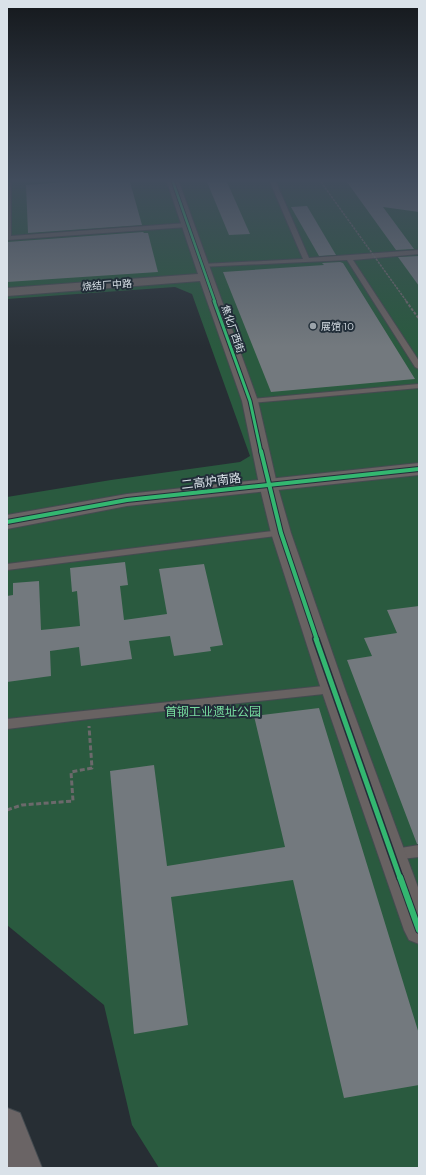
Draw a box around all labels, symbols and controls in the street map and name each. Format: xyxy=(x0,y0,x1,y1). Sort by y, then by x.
street label: 烧结厂中路 xyxy=(82,277,132,293)
street label: 焦化厂西街 xyxy=(219,303,247,355)
place label: 展馆 10 xyxy=(321,320,354,333)
marker: 展馆 10 xyxy=(308,321,318,331)
street label: 二高炉南路 xyxy=(180,470,242,492)
park label: 首钢工业遗址公园 xyxy=(165,704,261,719)

